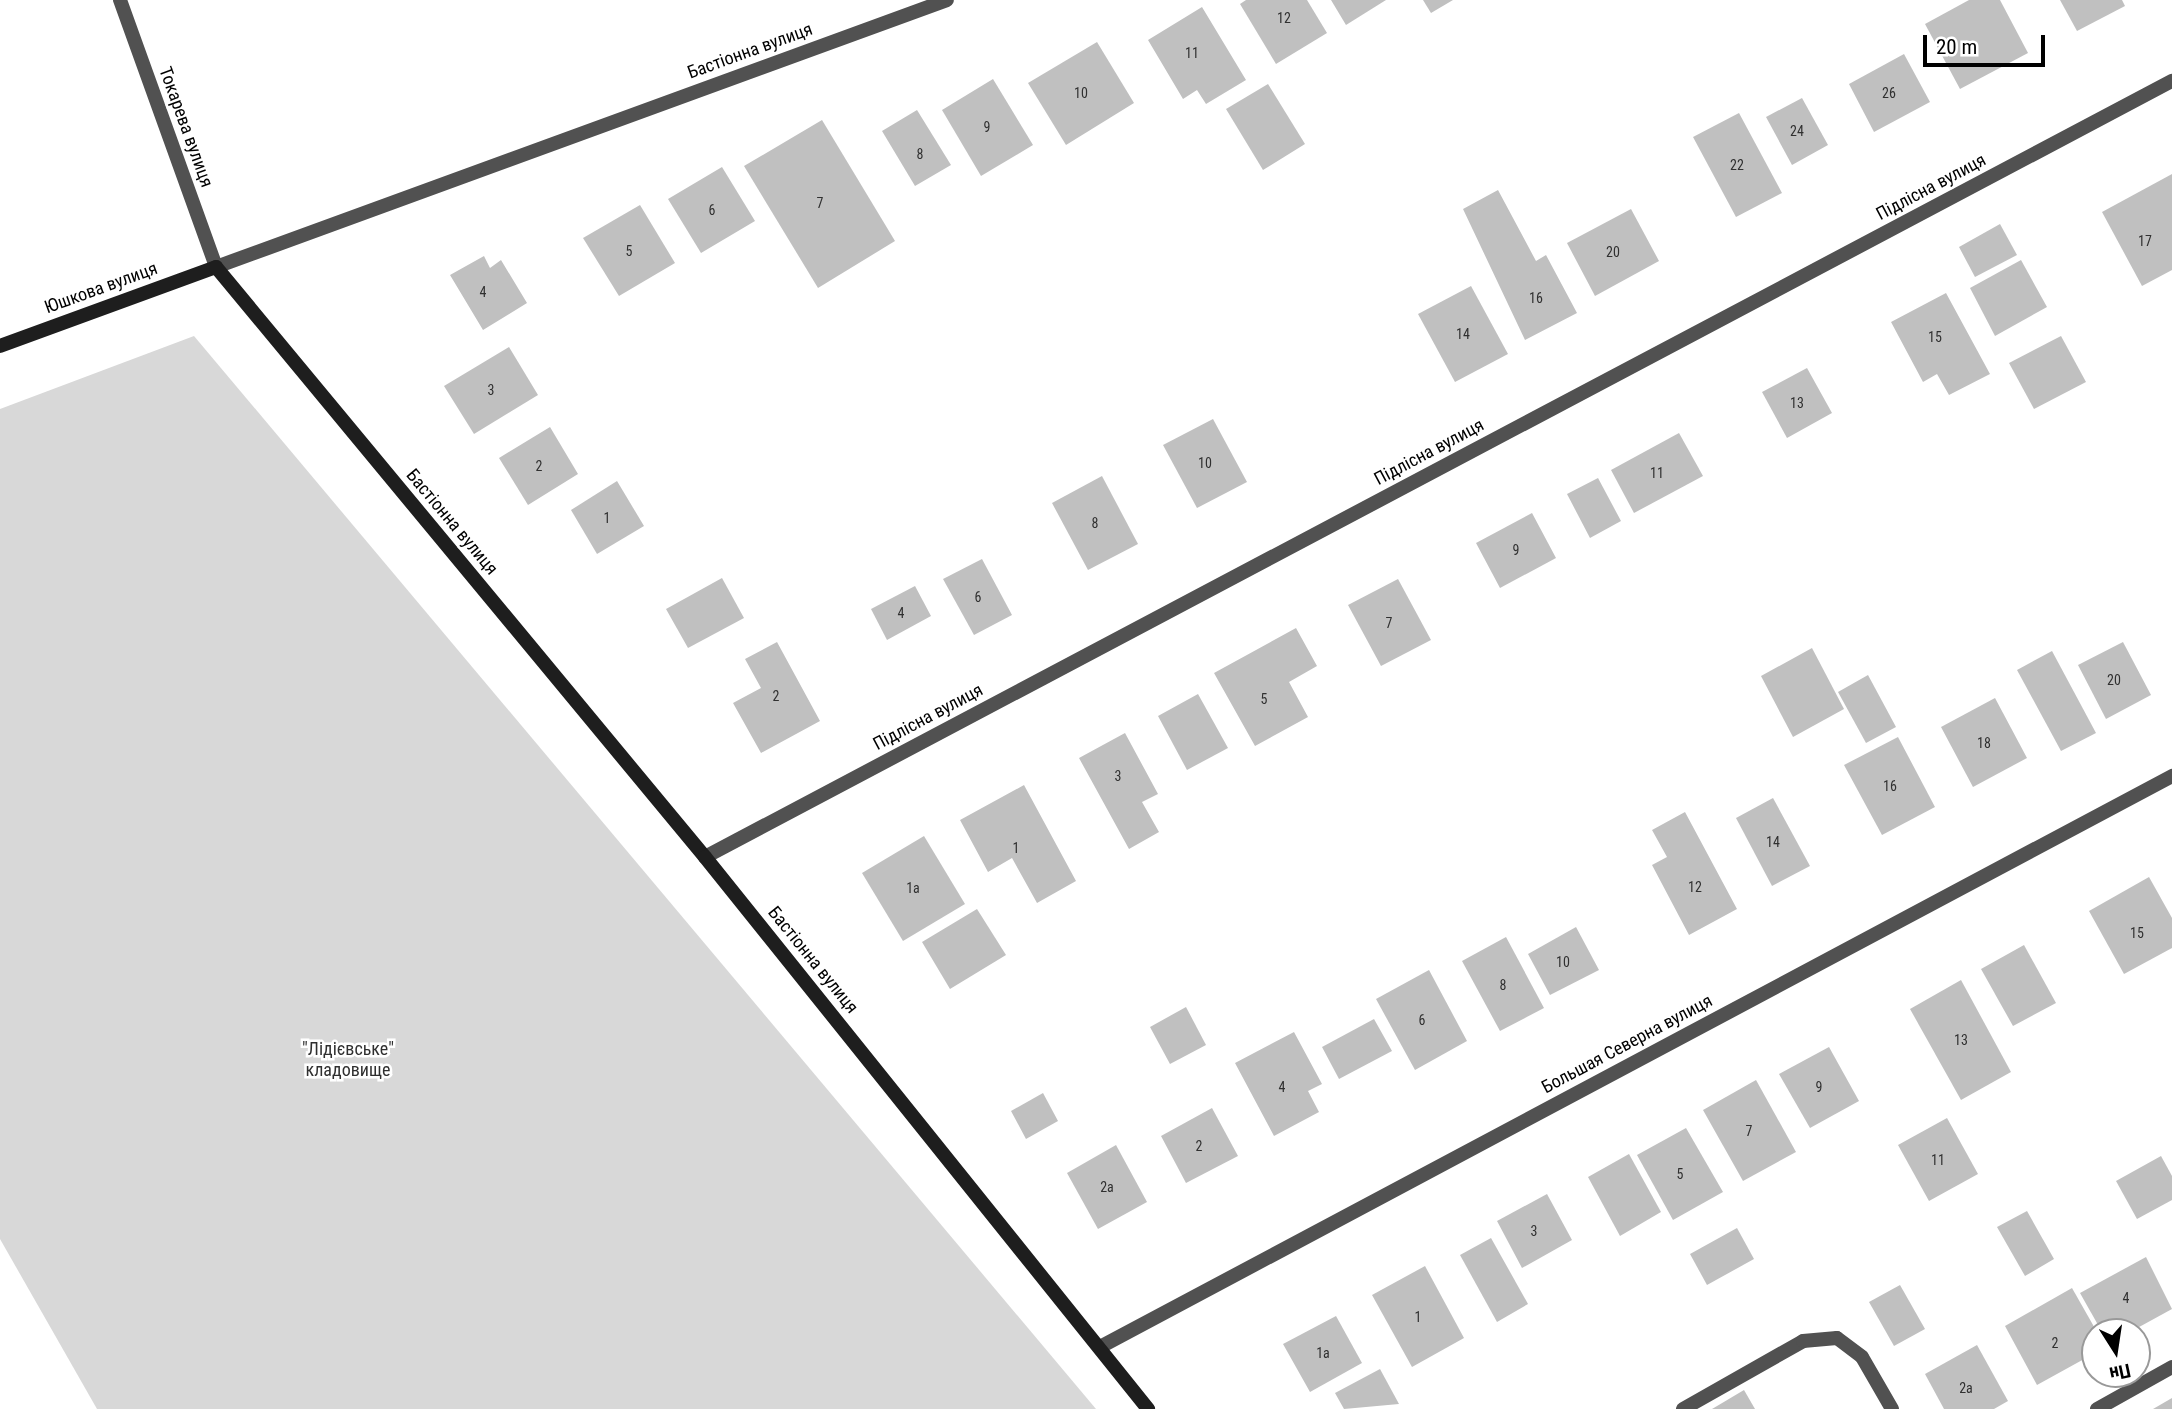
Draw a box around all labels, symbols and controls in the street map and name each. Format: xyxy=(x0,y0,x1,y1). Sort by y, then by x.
house number: 12 xyxy=(1277,10,1291,26)
street label: Бастіонна вулиця xyxy=(685,18,815,84)
scale bar xyxy=(1927,21,2050,65)
text: 20 m xyxy=(1936,35,1977,59)
house number: 11 xyxy=(1185,45,1199,61)
street label: Токарева вулиця xyxy=(154,64,218,190)
house number: 10 xyxy=(1074,85,1088,101)
house number: 26 xyxy=(1882,85,1896,101)
house number: 9 xyxy=(984,119,990,135)
house number: 24 xyxy=(1790,123,1804,139)
house number: 8 xyxy=(917,146,923,162)
street label: Підлісна вулиця xyxy=(1872,149,1990,225)
house number: 22 xyxy=(1730,157,1744,173)
house number: 7 xyxy=(817,195,823,211)
house number: 6 xyxy=(709,202,715,218)
house number: 17 xyxy=(2138,233,2152,249)
house number: 5 xyxy=(626,243,632,259)
house number: 20 xyxy=(1606,244,1620,260)
street label: Юшкова вулиця xyxy=(42,258,160,318)
house number: 4 xyxy=(480,284,486,300)
house number: 16 xyxy=(1529,290,1543,306)
house number: 14 xyxy=(1456,326,1470,342)
house number: 15 xyxy=(1928,329,1942,345)
house number: 3 xyxy=(488,382,494,398)
house number: 13 xyxy=(1790,395,1804,411)
street label: Підлісна вулиця xyxy=(1370,414,1488,490)
house number: 10 xyxy=(1198,455,1212,471)
house number: 2 xyxy=(536,458,542,474)
street label: Бастіонна вулиця xyxy=(401,465,503,579)
house number: 11 xyxy=(1650,465,1664,481)
house number: 1 xyxy=(604,510,610,526)
house number: 8 xyxy=(1092,515,1098,531)
house number: 9 xyxy=(1513,542,1519,558)
house number: 6 xyxy=(975,589,981,605)
house number: 4 xyxy=(898,605,904,621)
house number: 7 xyxy=(1386,615,1392,631)
house number: 20 xyxy=(2107,672,2121,688)
street label: Підлісна вулиця xyxy=(869,679,987,755)
house number: 2 xyxy=(773,688,779,704)
house number: 5 xyxy=(1261,691,1267,707)
house number: 18 xyxy=(1977,735,1991,751)
house number: 3 xyxy=(1115,768,1121,784)
house number: 16 xyxy=(1883,778,1897,794)
house number: 14 xyxy=(1766,834,1780,850)
house number: 1 xyxy=(1013,840,1019,856)
house number: 12 xyxy=(1688,879,1702,895)
house number: 1а xyxy=(906,880,920,896)
street label: Бастіонна вулиця xyxy=(763,902,863,1018)
house number: 15 xyxy=(2130,925,2144,941)
house number: 10 xyxy=(1556,954,1570,970)
house number: 8 xyxy=(1500,977,1506,993)
street label: Большая Северна вулиця xyxy=(1538,990,1716,1098)
house number: 6 xyxy=(1419,1012,1425,1028)
house number: 13 xyxy=(1954,1032,1968,1048)
park label: "Лідієвське" кладовище xyxy=(302,1039,394,1082)
house number: 4 xyxy=(1279,1079,1285,1095)
house number: 9 xyxy=(1816,1079,1822,1095)
house number: 7 xyxy=(1746,1123,1752,1139)
house number: 2 xyxy=(1196,1138,1202,1154)
house number: 11 xyxy=(1931,1152,1945,1168)
house number: 5 xyxy=(1677,1166,1683,1182)
house number: 2а xyxy=(1100,1179,1114,1195)
house number: 3 xyxy=(1531,1223,1537,1239)
house number: 4 xyxy=(2123,1290,2129,1306)
house number: 1 xyxy=(1415,1309,1421,1325)
north arrow xyxy=(2081,1318,2151,1388)
house number: 2 xyxy=(2052,1335,2058,1351)
house number: 1а xyxy=(1316,1345,1330,1361)
text: Пн xyxy=(2107,1359,2133,1386)
house number: 2а xyxy=(1959,1380,1973,1396)

